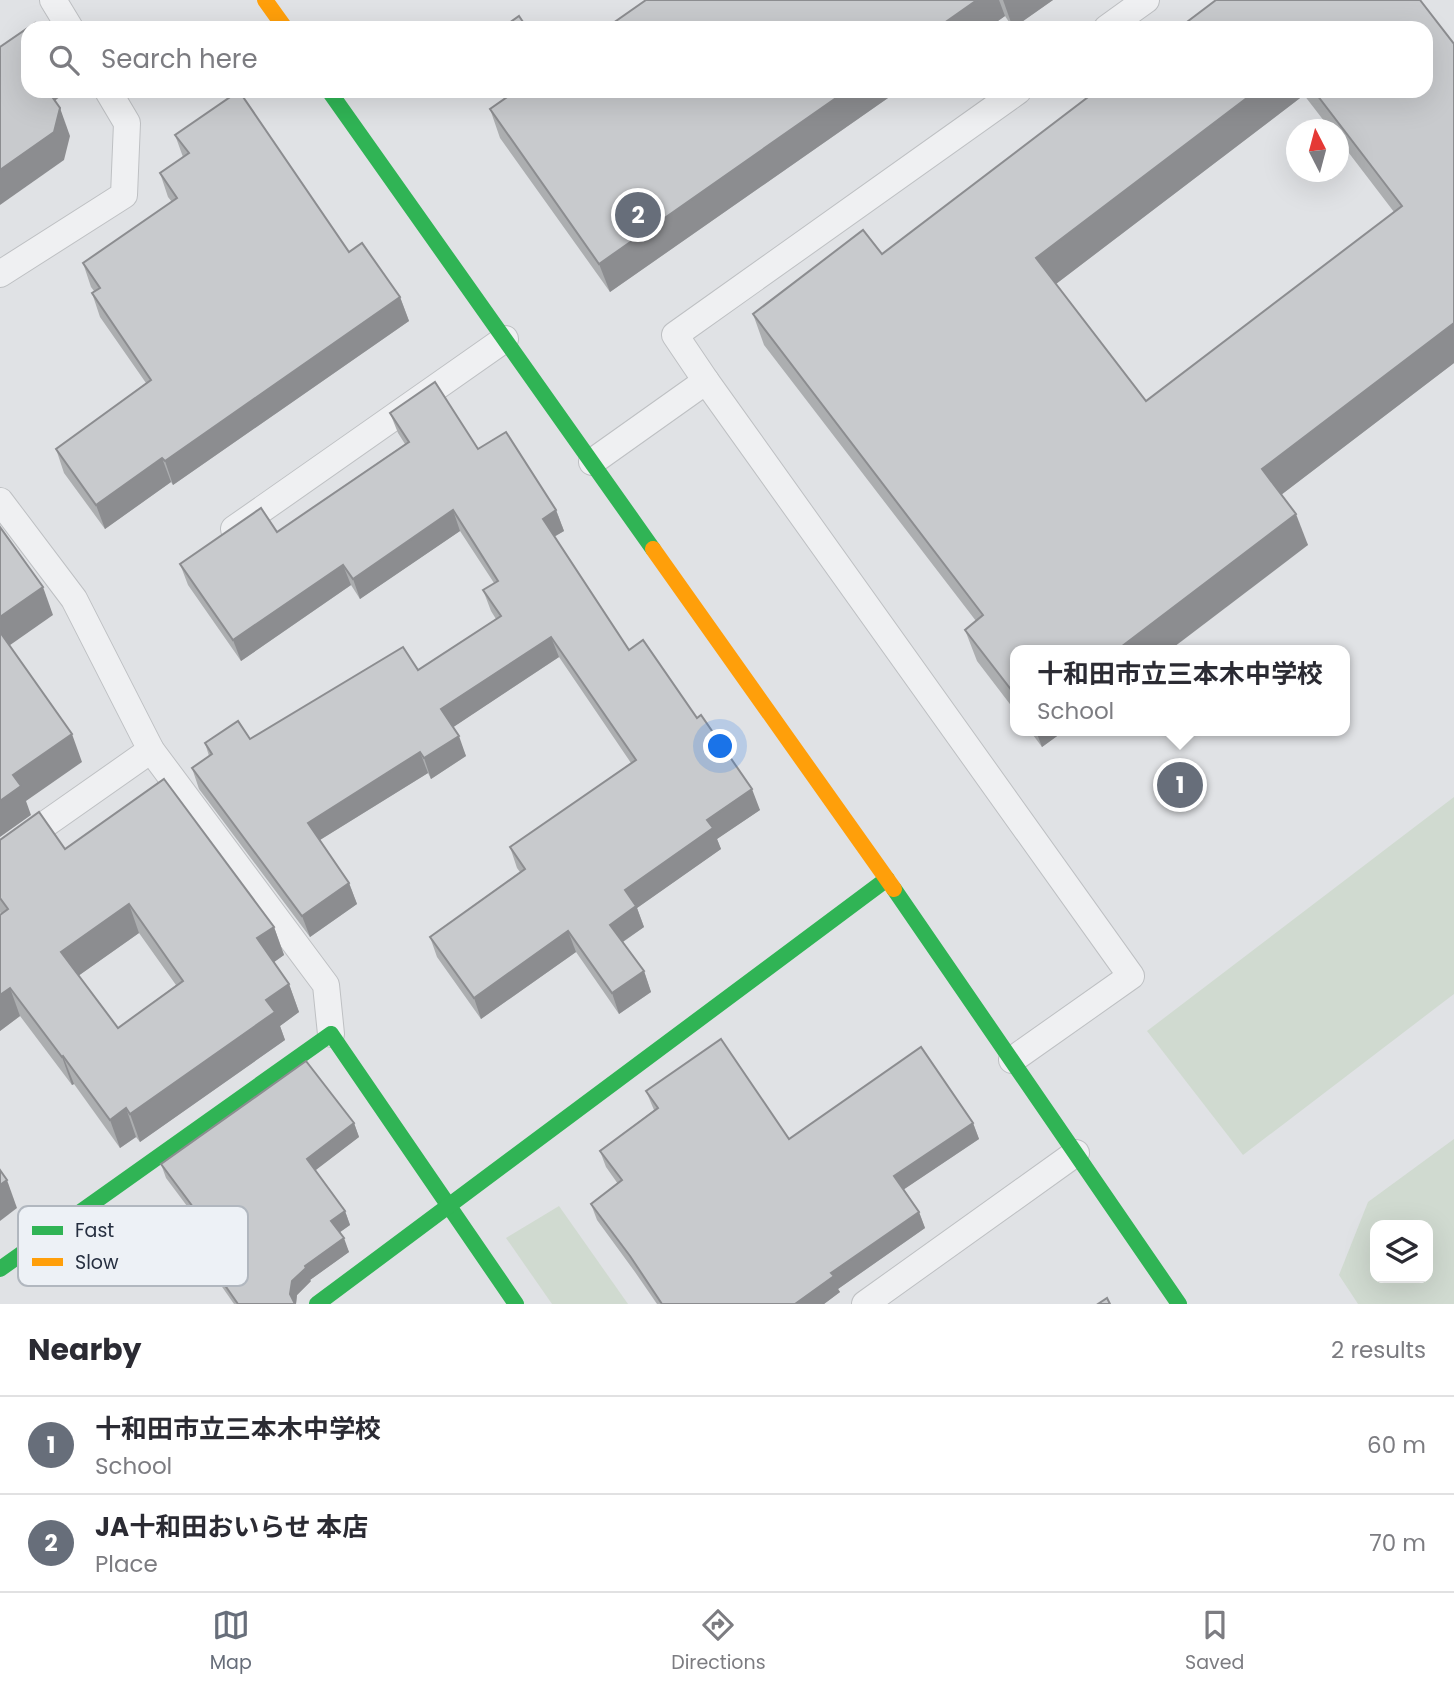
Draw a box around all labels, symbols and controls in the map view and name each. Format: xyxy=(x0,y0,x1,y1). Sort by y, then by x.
search box xyxy=(21,21,1433,98)
icon: search xyxy=(45,41,83,79)
text: Search here xyxy=(101,41,258,77)
north arrow xyxy=(1286,119,1349,182)
pin: 2 xyxy=(615,189,661,241)
popup xyxy=(1010,645,1350,736)
text: 十和田市立三本木中学校 xyxy=(1037,656,1323,692)
text: School xyxy=(1037,695,1114,727)
your location xyxy=(703,729,737,763)
pin: 1 xyxy=(1157,759,1203,811)
legend xyxy=(18,1206,248,1286)
text: Fast xyxy=(75,1217,114,1244)
map controls xyxy=(1370,1220,1433,1283)
button: layers xyxy=(1370,1220,1433,1283)
text: Slow xyxy=(75,1249,119,1276)
text: Nearby xyxy=(28,1328,142,1371)
text: 2 results xyxy=(1331,1334,1426,1366)
text: 十和田市立三本木中学校 xyxy=(95,1411,381,1447)
text: 1 xyxy=(47,1429,55,1461)
text: 60 m xyxy=(1367,1429,1426,1461)
text: School xyxy=(95,1450,172,1482)
text: JA十和田おいらせ 本店 xyxy=(95,1509,368,1545)
text: 2 xyxy=(44,1527,58,1559)
text: 70 m xyxy=(1369,1527,1426,1559)
text: Place xyxy=(95,1548,158,1580)
tab: Map xyxy=(210,1606,252,1677)
tab: Directions xyxy=(671,1606,766,1677)
tab: Saved xyxy=(1185,1606,1244,1677)

